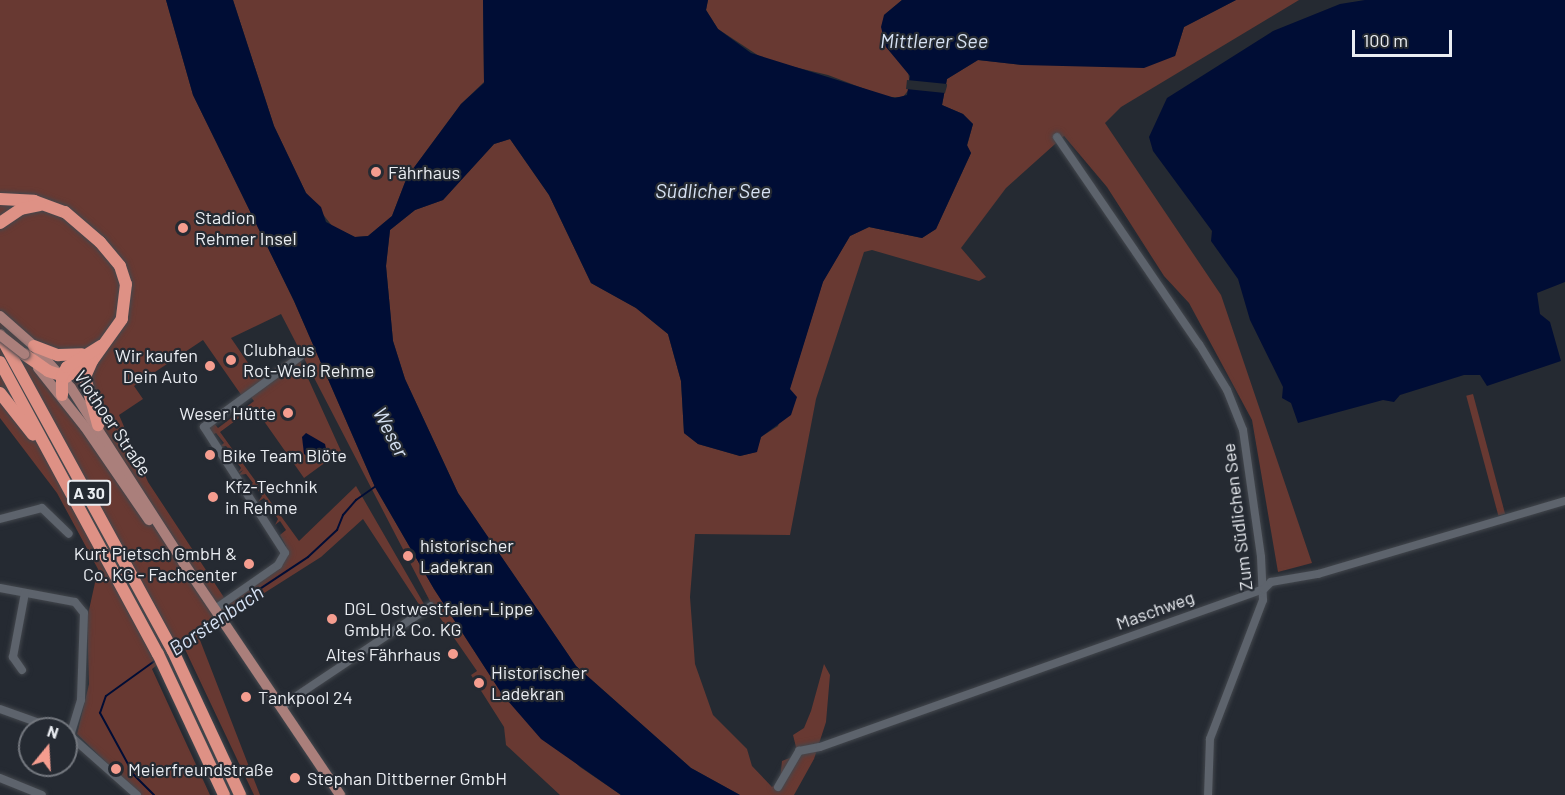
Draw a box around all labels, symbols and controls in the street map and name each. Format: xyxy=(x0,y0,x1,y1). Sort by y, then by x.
scale bar xyxy=(1355,18,1456,56)
water label: Mittlerer See xyxy=(880,28,988,52)
text: 100 m xyxy=(1363,29,1408,51)
place label: Fährhaus xyxy=(388,161,460,183)
marker: Fährhaus xyxy=(369,165,383,179)
water label: Südlicher See xyxy=(655,178,771,202)
place label: Stadion Rehmer Insel xyxy=(195,207,297,250)
marker: Stadion Rehmer Insel xyxy=(176,221,190,235)
place label: Clubhaus Rot-Weiß Rehme xyxy=(243,339,374,382)
place label: Wir kaufen Dein Auto xyxy=(115,345,198,388)
marker: Clubhaus Rot-Weiß Rehme xyxy=(224,353,238,367)
marker: Wir kaufen Dein Auto xyxy=(203,359,217,373)
street label: Vlothoer Straße xyxy=(70,366,156,480)
place label: Weser Hütte xyxy=(179,402,276,424)
water label: Weser xyxy=(368,403,414,461)
marker: Weser Hütte xyxy=(281,406,295,420)
street label: Zum Südlichen See xyxy=(1217,442,1257,592)
place label: Bike Team Blöte xyxy=(222,444,347,466)
marker: Bike Team Blöte xyxy=(203,448,217,462)
place label: Kfz-Technik in Rehme xyxy=(225,476,317,518)
road number: A 30 xyxy=(66,480,112,506)
marker: Kfz-Technik in Rehme xyxy=(206,490,220,504)
place label: historischer Ladekran xyxy=(420,535,514,578)
place label: Kurt Pietsch GmbH & Co. KG - Fachcenter xyxy=(74,543,237,586)
marker: historischer Ladekran xyxy=(401,549,415,563)
marker: Kurt Pietsch GmbH & Co. KG - Fachcenter xyxy=(242,557,256,571)
water label: Borstenbach xyxy=(164,580,268,660)
street label: Maschweg xyxy=(1113,586,1197,634)
place label: DGL Ostwestfalen-Lippe GmbH & Co. KG xyxy=(344,598,533,640)
marker: DGL Ostwestfalen-Lippe GmbH & Co. KG xyxy=(325,612,339,626)
place label: Altes Fährhaus xyxy=(326,643,441,665)
marker: Altes Fährhaus xyxy=(446,647,460,661)
place label: Historischer Ladekran xyxy=(491,662,587,704)
marker: Historischer Ladekran xyxy=(472,676,486,690)
place label: Tankpool 24 xyxy=(258,686,353,708)
marker: Tankpool 24 xyxy=(239,690,253,704)
north arrow xyxy=(18,717,78,777)
text: N xyxy=(45,721,61,742)
place label: Meierfreundstraße xyxy=(128,758,273,780)
marker: Meierfreundstraße xyxy=(109,762,123,776)
place label: Stephan Dittberner GmbH xyxy=(307,767,507,789)
marker: Stephan Dittberner GmbH xyxy=(288,771,302,785)

